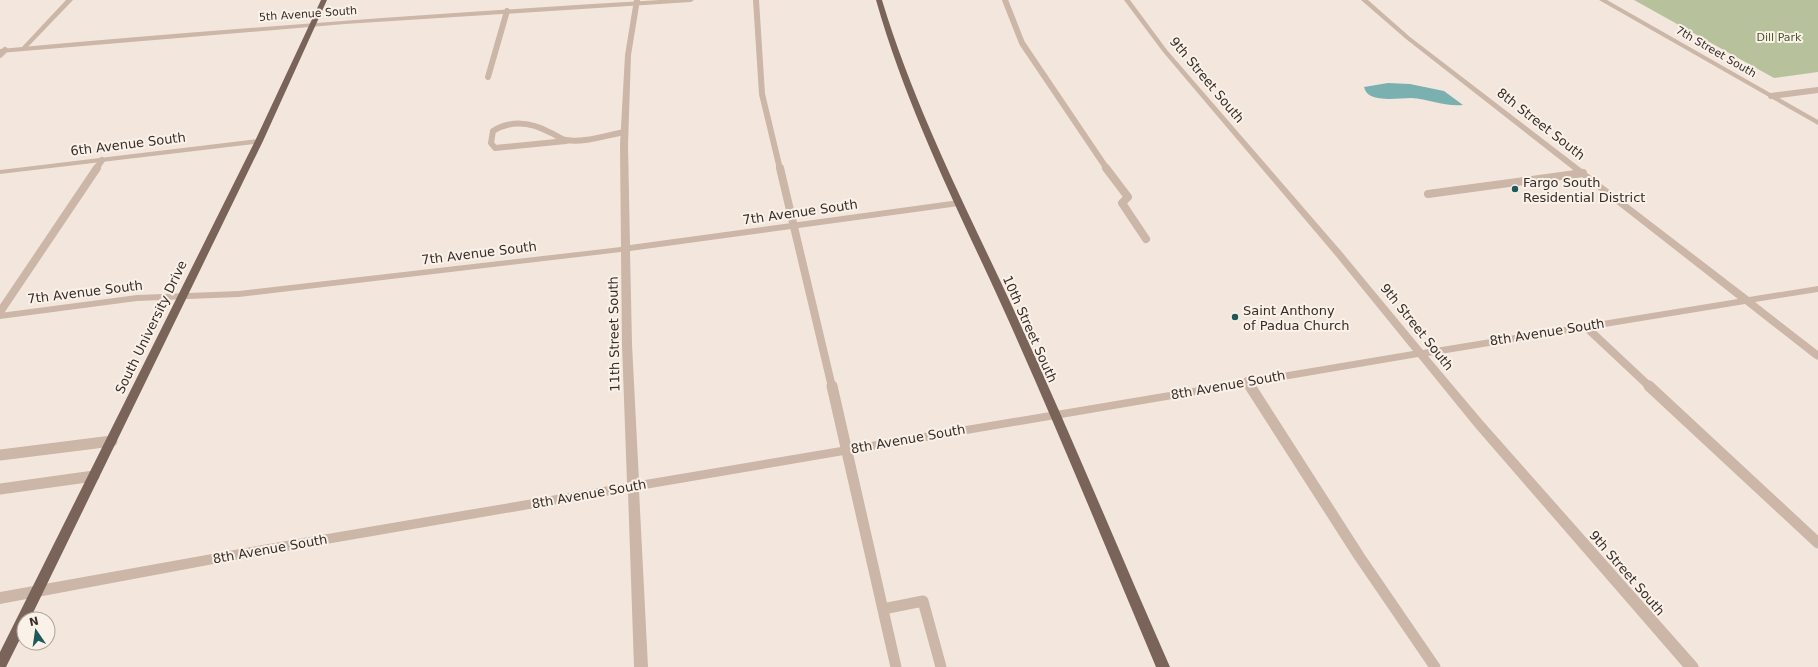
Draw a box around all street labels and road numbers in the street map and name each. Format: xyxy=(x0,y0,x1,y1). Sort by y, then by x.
street label: 5th Avenue South xyxy=(259,4,357,24)
street label: 7th Street South xyxy=(1673,24,1759,80)
street label: 9th Street South xyxy=(1167,34,1247,126)
street label: 8th Street South xyxy=(1494,85,1588,163)
street label: 6th Avenue South xyxy=(70,129,186,159)
street label: 7th Avenue South xyxy=(742,197,858,227)
street label: 7th Avenue South xyxy=(421,238,537,268)
street label: South University Drive xyxy=(112,258,190,396)
street label: 10th Street South xyxy=(1000,273,1060,385)
street label: 11th Street South xyxy=(605,276,623,392)
street label: 7th Avenue South xyxy=(27,277,143,307)
street label: 9th Street South xyxy=(1377,281,1457,373)
street label: 8th Avenue South xyxy=(1489,316,1605,348)
street label: 8th Avenue South xyxy=(1170,368,1286,402)
street label: 8th Avenue South xyxy=(850,422,966,456)
street label: 8th Avenue South xyxy=(531,477,647,511)
street label: 9th Street South xyxy=(1586,528,1668,618)
street label: 8th Avenue South xyxy=(212,532,328,566)

